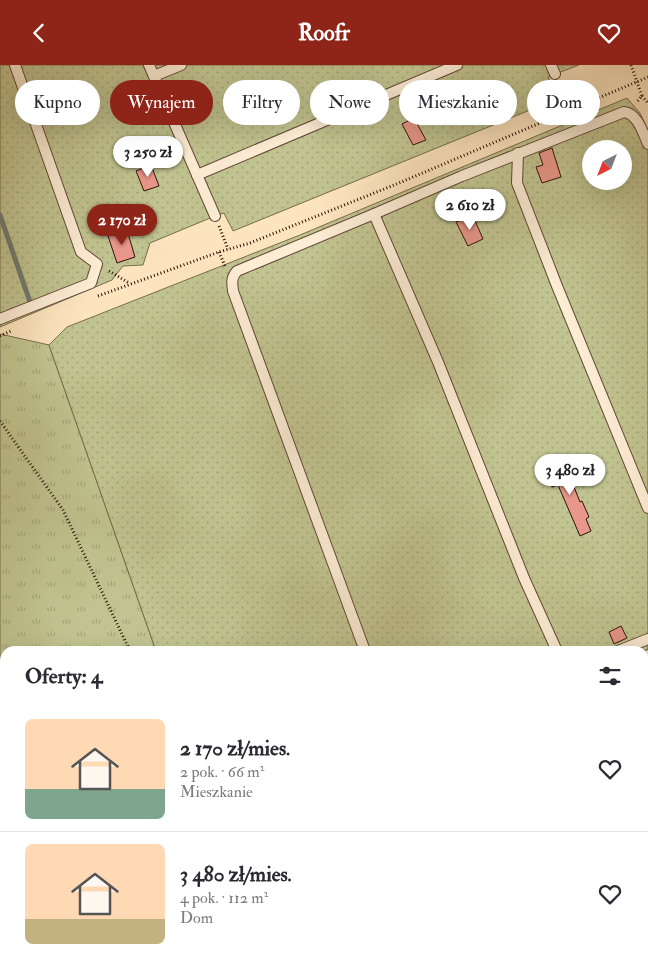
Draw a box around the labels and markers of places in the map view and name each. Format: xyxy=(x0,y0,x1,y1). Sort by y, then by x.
pin: 3 250 zł xyxy=(96,135,200,178)
pin: 2 610 zł xyxy=(418,189,522,231)
pin: 2 170 zł xyxy=(70,203,174,246)
pin: 3 480 zł xyxy=(518,453,622,496)

